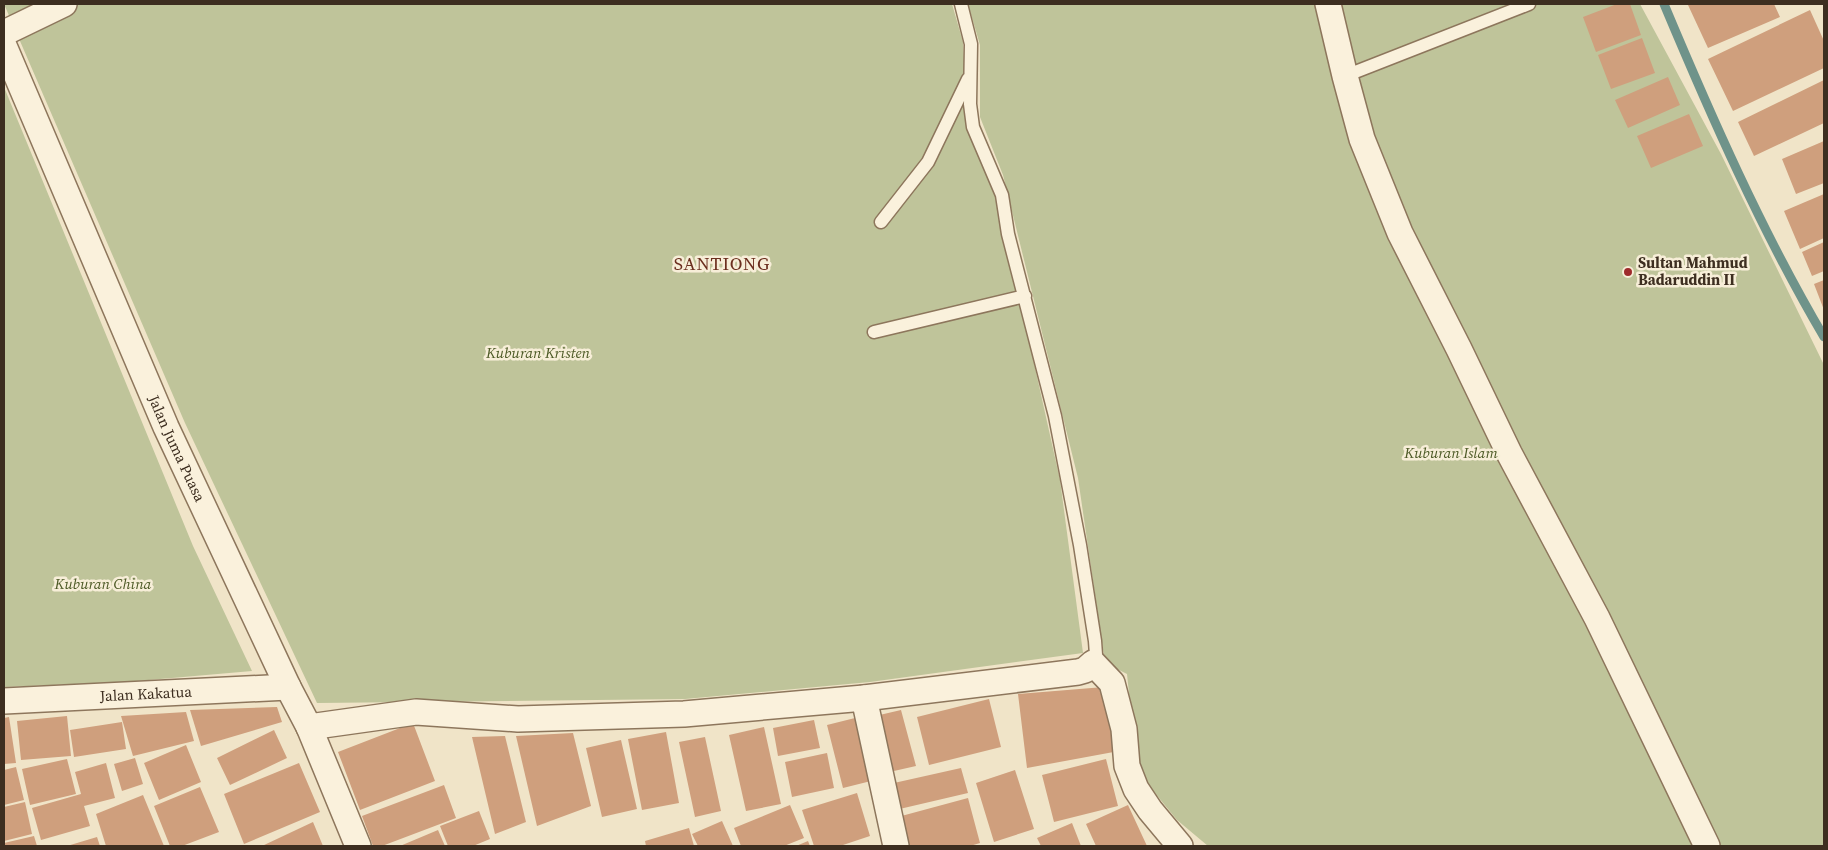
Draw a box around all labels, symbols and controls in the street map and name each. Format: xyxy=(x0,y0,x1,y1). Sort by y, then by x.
district label: SANTIONG xyxy=(674,251,770,276)
place label: Sultan Mahmud Badaruddin II xyxy=(1638,252,1748,290)
marker: Sultan Mahmud Badaruddin II xyxy=(1622,266,1634,278)
park label: Kuburan Kristen xyxy=(485,342,591,363)
street label: Jalan Juma Puasa xyxy=(143,391,211,505)
park label: Kuburan Islam xyxy=(1403,442,1498,463)
park label: Kuburan China xyxy=(54,573,152,594)
street label: Jalan Kakatua xyxy=(98,681,193,706)

